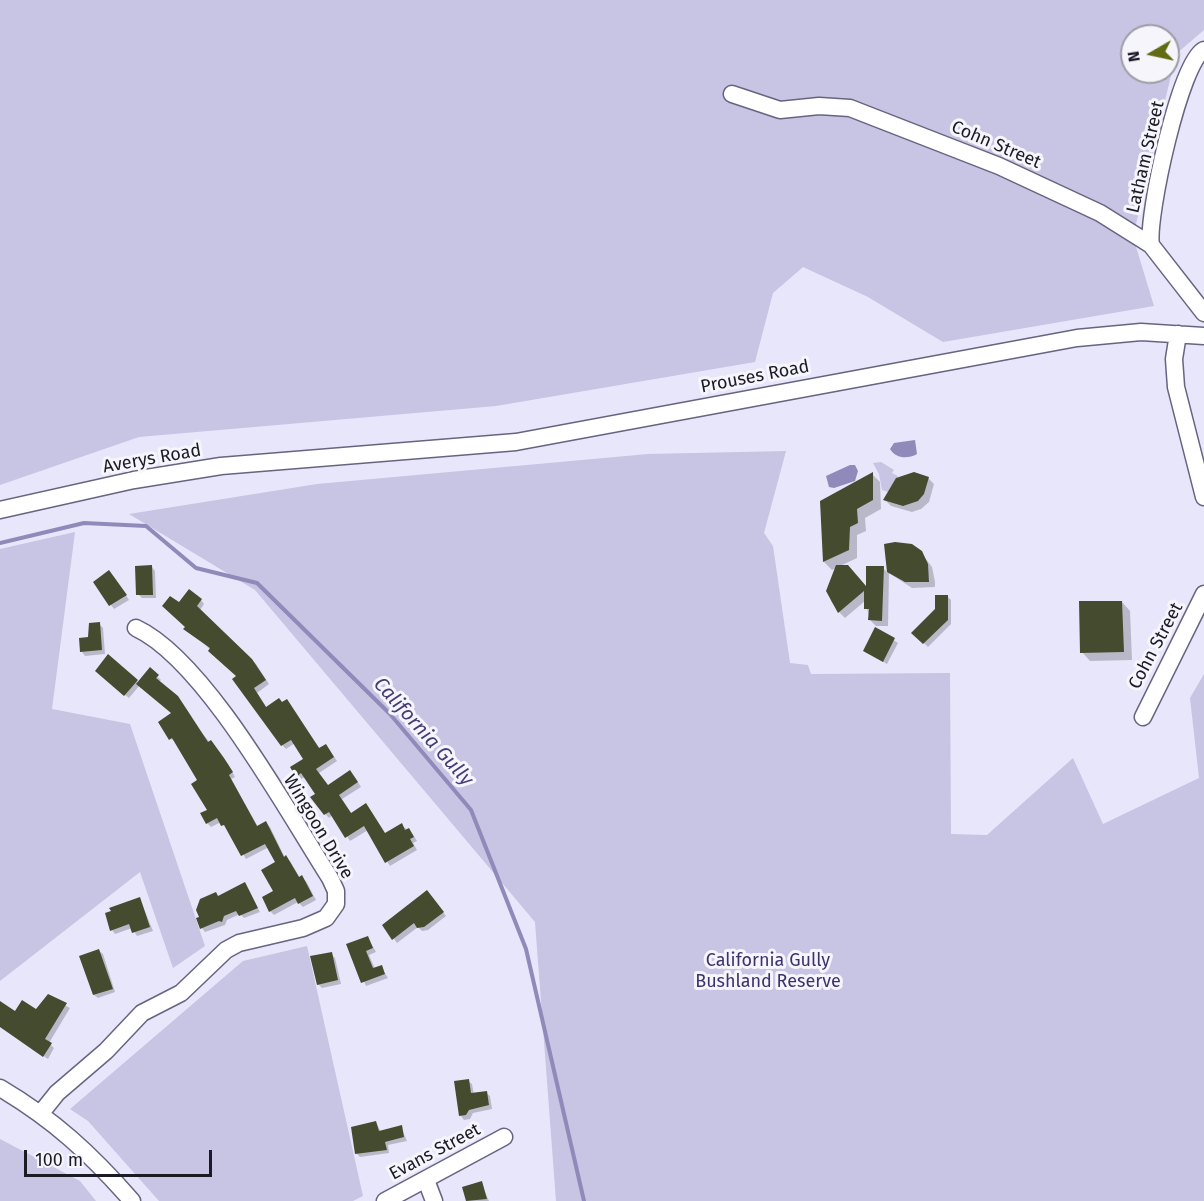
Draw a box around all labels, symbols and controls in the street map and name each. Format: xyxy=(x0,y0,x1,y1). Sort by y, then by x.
north arrow xyxy=(1120,24,1180,84)
text: N xyxy=(1123,50,1144,63)
street label: Latham Street xyxy=(1123,99,1169,215)
street label: Cohn Street xyxy=(948,117,1044,173)
street label: Prouses Road xyxy=(699,356,811,398)
street label: Averys Road xyxy=(101,440,203,478)
street label: Cohn Street xyxy=(1124,599,1188,693)
water label: California Gully xyxy=(368,673,478,791)
street label: Wingoon Drive xyxy=(278,771,358,883)
park label: California Gully Bushland Reserve xyxy=(695,950,841,992)
street label: Evans Street xyxy=(386,1119,484,1185)
scale bar xyxy=(27,1138,214,1176)
text: 100 m xyxy=(35,1149,83,1171)

